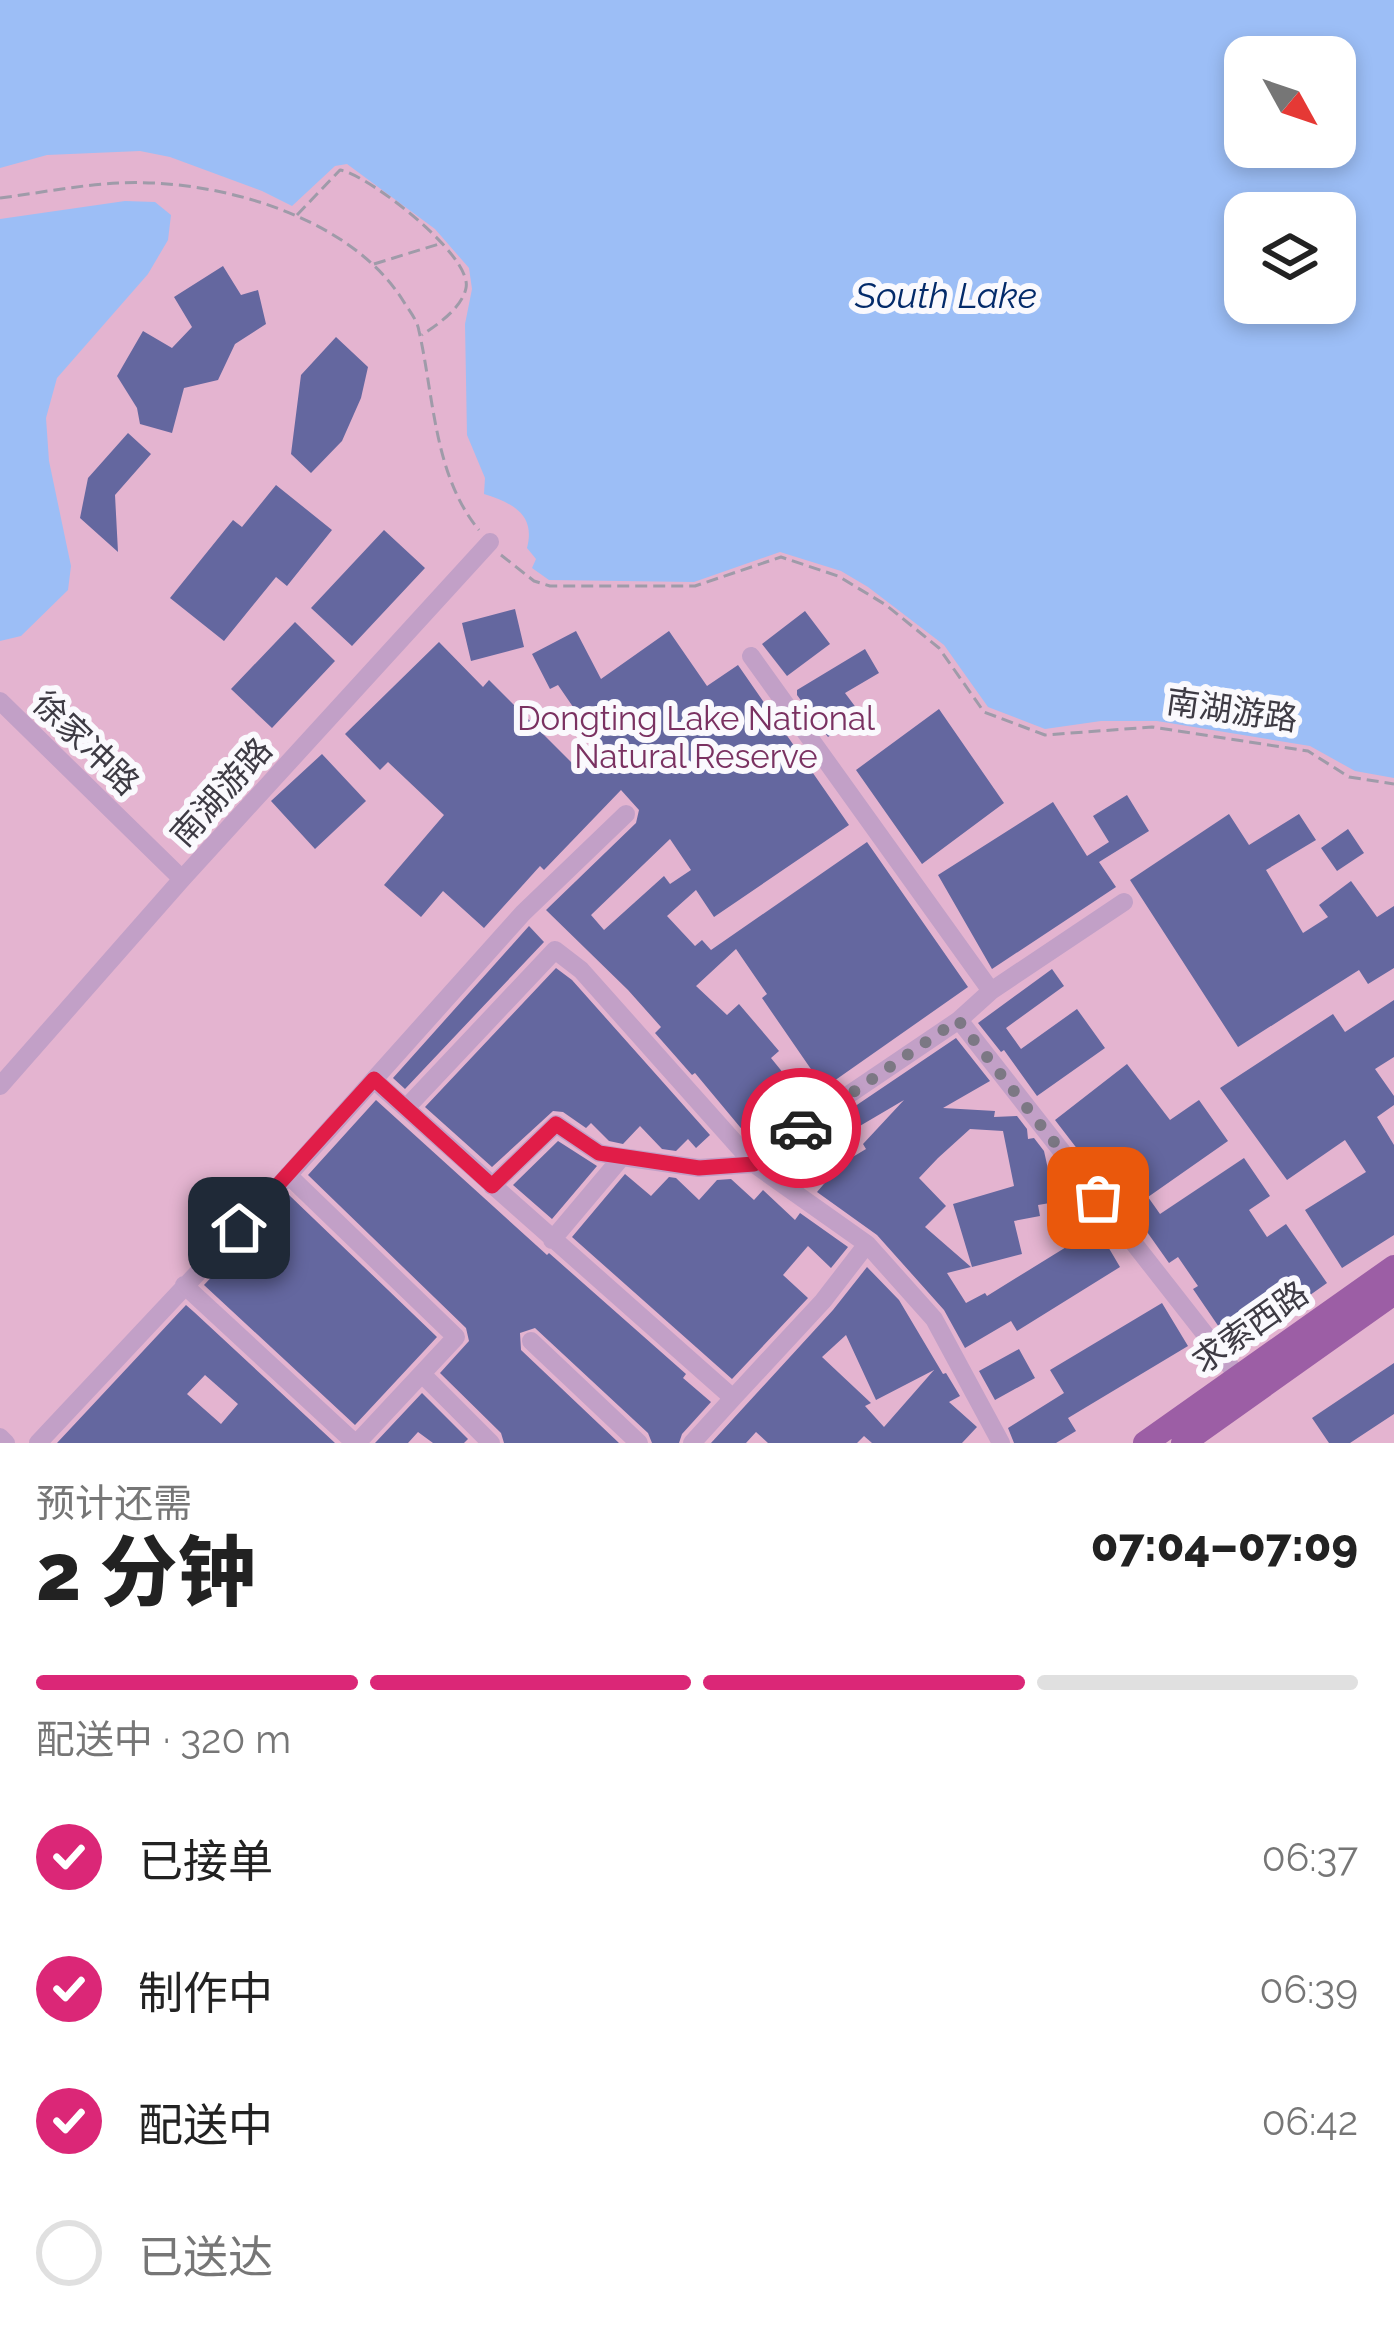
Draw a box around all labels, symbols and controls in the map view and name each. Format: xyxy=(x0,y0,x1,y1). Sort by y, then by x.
north arrow xyxy=(1224,36,1356,168)
map controls xyxy=(1224,36,1356,324)
button: layers xyxy=(1224,192,1356,324)
water label: South Lake xyxy=(854,274,1037,316)
street label: 南湖游路 xyxy=(1164,682,1300,738)
street label: 徐家冲路 xyxy=(25,683,147,803)
park label: Dongting Lake National Natural Reserve xyxy=(517,699,876,776)
street label: 南湖游路 xyxy=(162,730,280,854)
courier xyxy=(741,1068,861,1188)
icon: car xyxy=(768,1095,834,1161)
pin xyxy=(1047,1147,1149,1249)
icon: bag xyxy=(1065,1165,1131,1231)
pin xyxy=(188,1177,290,1279)
icon: home xyxy=(206,1195,272,1261)
street label: 求索西路 xyxy=(1185,1273,1315,1381)
text: 预计还需 xyxy=(36,1480,192,1526)
text: 07:04–07:09 xyxy=(1091,1519,1358,1572)
text: 2 分钟 xyxy=(36,1527,255,1618)
text: 配送中 · 320 m xyxy=(36,1716,291,1762)
icon: check xyxy=(36,1824,102,1890)
text: 06:37 xyxy=(1262,1834,1358,1880)
text: 已接单 xyxy=(138,1835,273,1888)
icon: check xyxy=(36,1956,102,2022)
text: 06:39 xyxy=(1260,1966,1358,2012)
text: 制作中 xyxy=(138,1967,273,2020)
icon: check xyxy=(36,2088,102,2154)
text: 06:42 xyxy=(1262,2098,1358,2144)
text: 配送中 xyxy=(138,2099,273,2152)
text: 已送达 xyxy=(138,2231,273,2284)

